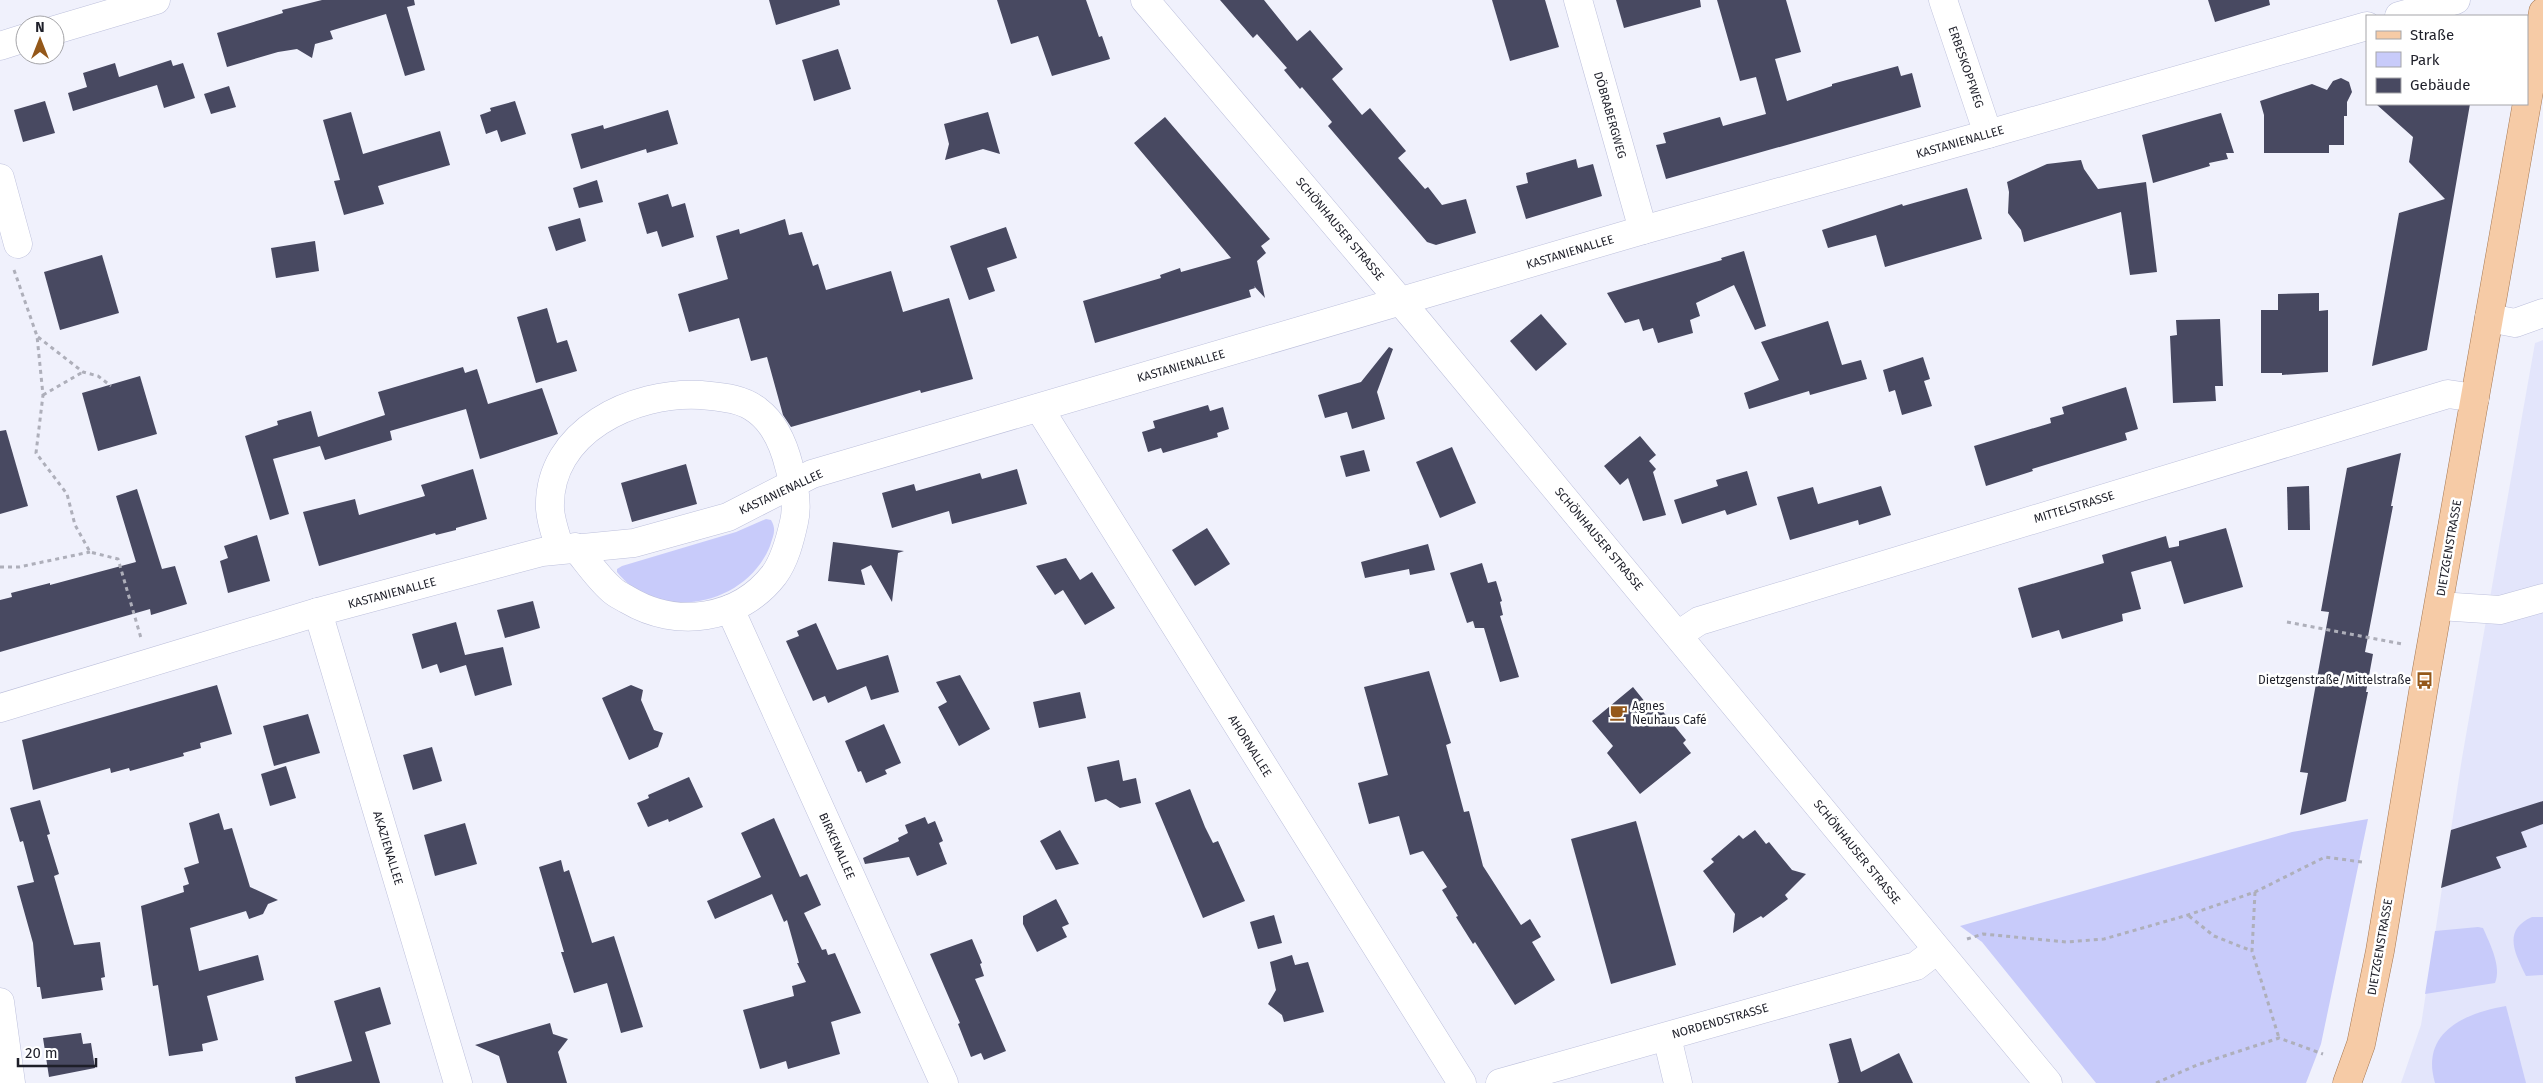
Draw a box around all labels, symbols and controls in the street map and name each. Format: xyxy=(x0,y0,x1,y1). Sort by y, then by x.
north arrow xyxy=(15,15,65,65)
legend xyxy=(2366,15,2528,105)
text: N xyxy=(35,19,45,36)
street label: ERBESKOPFWEG xyxy=(1945,24,1987,110)
text: Straße xyxy=(2410,26,2454,44)
text: Park xyxy=(2410,51,2440,69)
street label: DÖBRABERGWEG xyxy=(1591,69,1631,160)
text: Gebäude xyxy=(2410,76,2470,94)
street label: KASTANIENALLEE xyxy=(1914,123,2006,161)
street label: SCHÖNHAUSER STRASSE xyxy=(1293,173,1389,283)
street label: KASTANIENALLEE xyxy=(1525,232,1615,272)
street label: KASTANIENALLEE xyxy=(1135,347,1227,385)
street label: KASTANIENALLEE xyxy=(737,466,825,518)
street label: SCHÖNHAUSER STRASSE xyxy=(1552,483,1648,593)
street label: MITTELSTRASSE xyxy=(2032,488,2116,526)
street label: DIETZGENSTRASSE xyxy=(2434,499,2464,597)
street label: KASTANIENALLEE xyxy=(346,574,438,612)
bus stop icon: Dietzgenstraße/Mittelstraße xyxy=(2415,670,2435,690)
place label: Dietzgenstraße/Mittelstraße xyxy=(2258,673,2411,687)
place label: Agnes Neuhaus Café xyxy=(1632,699,1707,727)
cafe icon: Agnes Neuhaus Café xyxy=(1608,703,1628,723)
street label: AHORNALLEE xyxy=(1225,712,1275,780)
street label: SCHÖNHAUSER STRASSE xyxy=(1811,796,1905,907)
street label: AKAZIENALLEE xyxy=(370,809,406,887)
street label: BIRKENALLEE xyxy=(816,811,858,881)
street label: DIETZGENSTRASSE xyxy=(2365,898,2395,996)
street label: NORDENDSTRASSE xyxy=(1670,1001,1770,1041)
scale bar xyxy=(18,1036,95,1068)
text: 20 m xyxy=(25,1044,58,1062)

